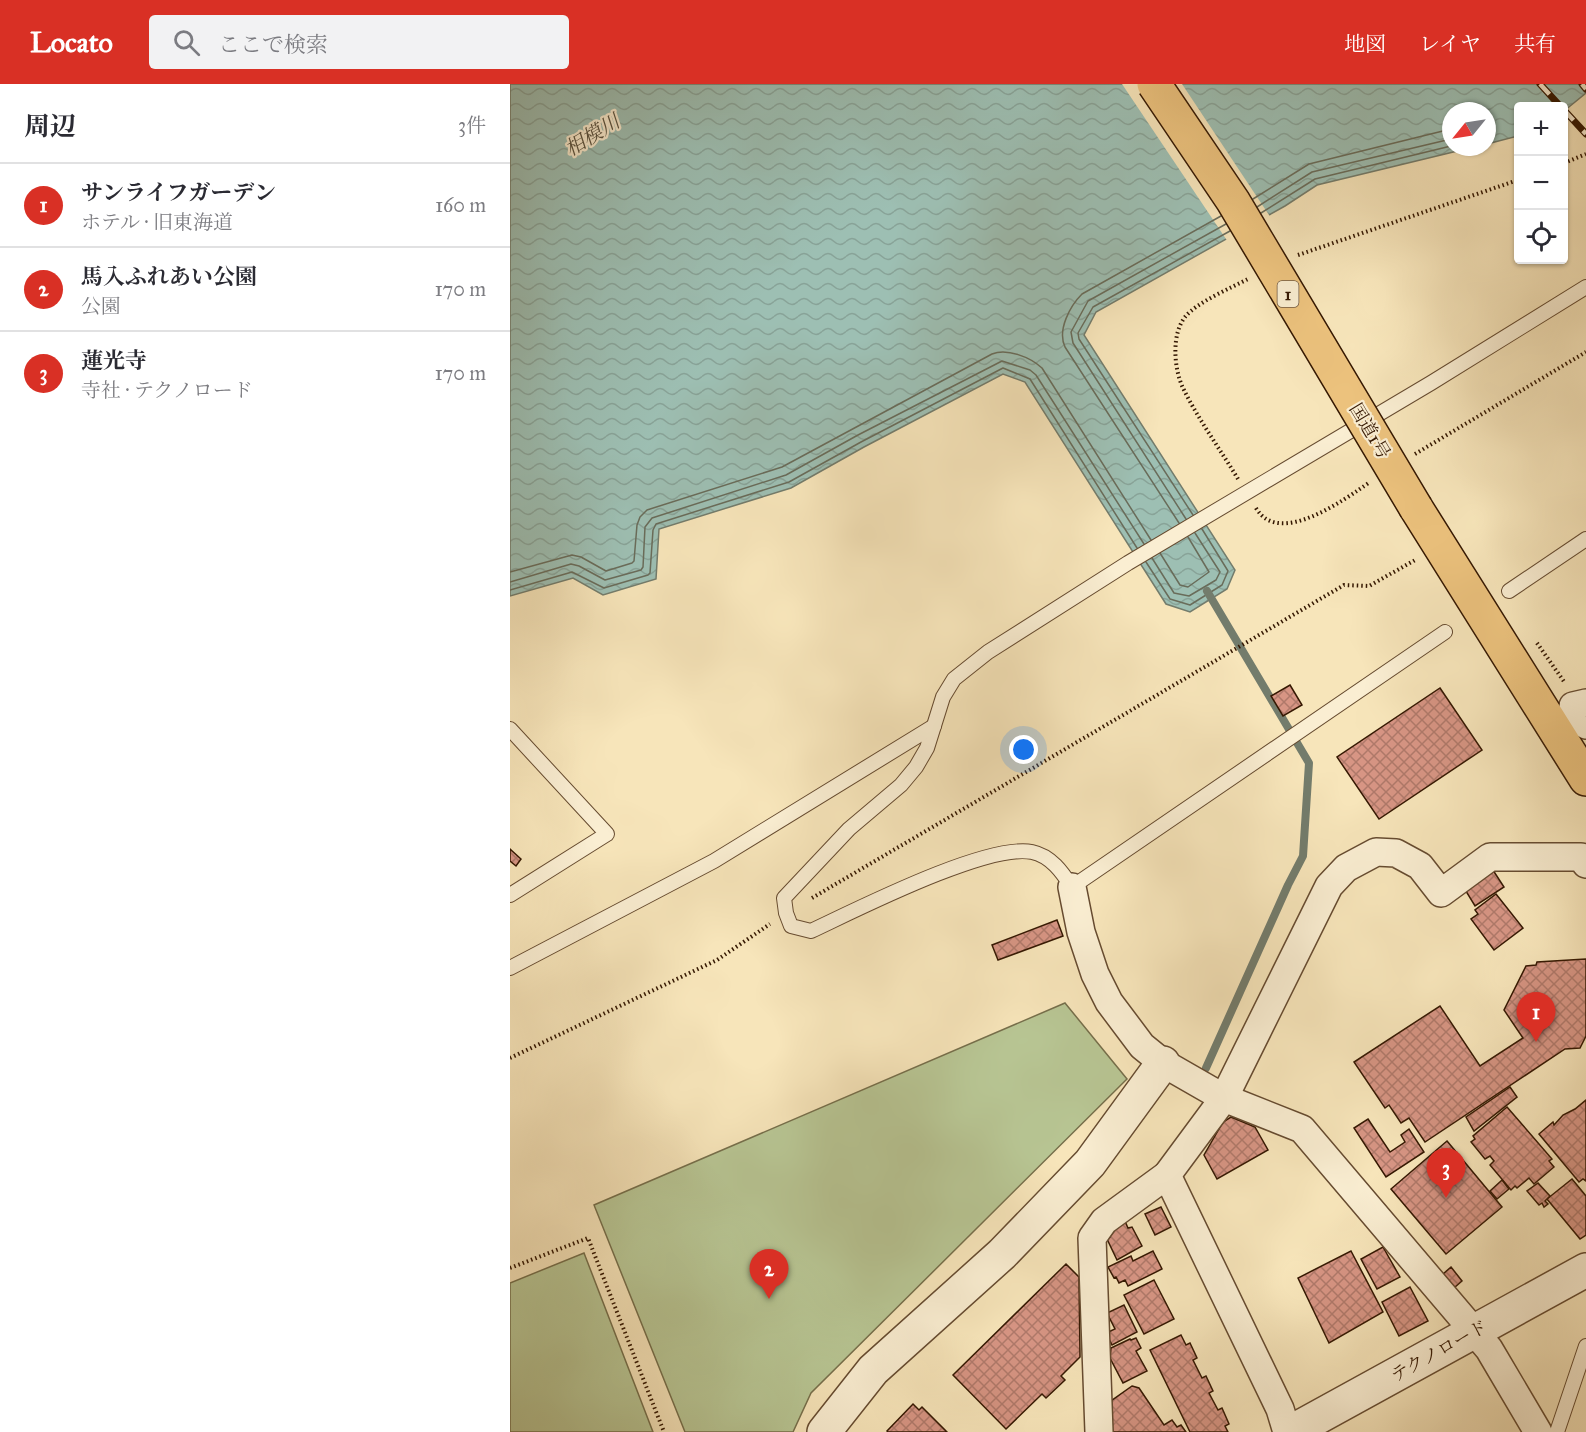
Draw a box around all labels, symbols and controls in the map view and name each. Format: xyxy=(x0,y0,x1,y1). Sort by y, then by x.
search box xyxy=(149,15,569,69)
text: Locato xyxy=(30,25,113,60)
icon: search xyxy=(170,26,203,59)
text: ここで検索 xyxy=(218,31,328,58)
text: 地図 xyxy=(1344,31,1386,57)
text: レイヤ xyxy=(1419,31,1481,57)
text: 共有 xyxy=(1514,31,1556,57)
north arrow xyxy=(1442,102,1496,156)
map controls xyxy=(1514,102,1568,264)
button: + xyxy=(1514,102,1568,156)
water label: 相模川 xyxy=(560,108,625,161)
text: 周辺 xyxy=(24,110,76,142)
text: 3件 xyxy=(458,113,486,137)
button: − xyxy=(1514,156,1568,210)
text: サンライフガーデン xyxy=(81,179,276,206)
text: 1 xyxy=(40,193,47,217)
text: 160 m xyxy=(435,193,486,217)
text: ホテル · 旧東海道 xyxy=(81,210,233,234)
button: locate xyxy=(1514,210,1568,264)
text: 馬入ふれあい公園 xyxy=(81,263,257,290)
text: 2 xyxy=(39,277,48,301)
text: 170 m xyxy=(435,277,486,301)
road number: 1 xyxy=(1278,281,1298,307)
text: 公園 xyxy=(81,294,121,318)
text: 蓮光寺 xyxy=(81,347,147,374)
text: 3 xyxy=(40,361,48,385)
text: 170 m xyxy=(435,361,486,385)
text: 寺社 · テクノロード xyxy=(81,378,253,402)
street label: 国道1号 xyxy=(1345,399,1395,463)
your location xyxy=(1009,735,1038,764)
pin: 1 xyxy=(1516,992,1556,1042)
pin: 3 xyxy=(1426,1148,1466,1198)
pin: 2 xyxy=(750,1250,788,1299)
street label: テクノロード xyxy=(1387,1315,1491,1387)

